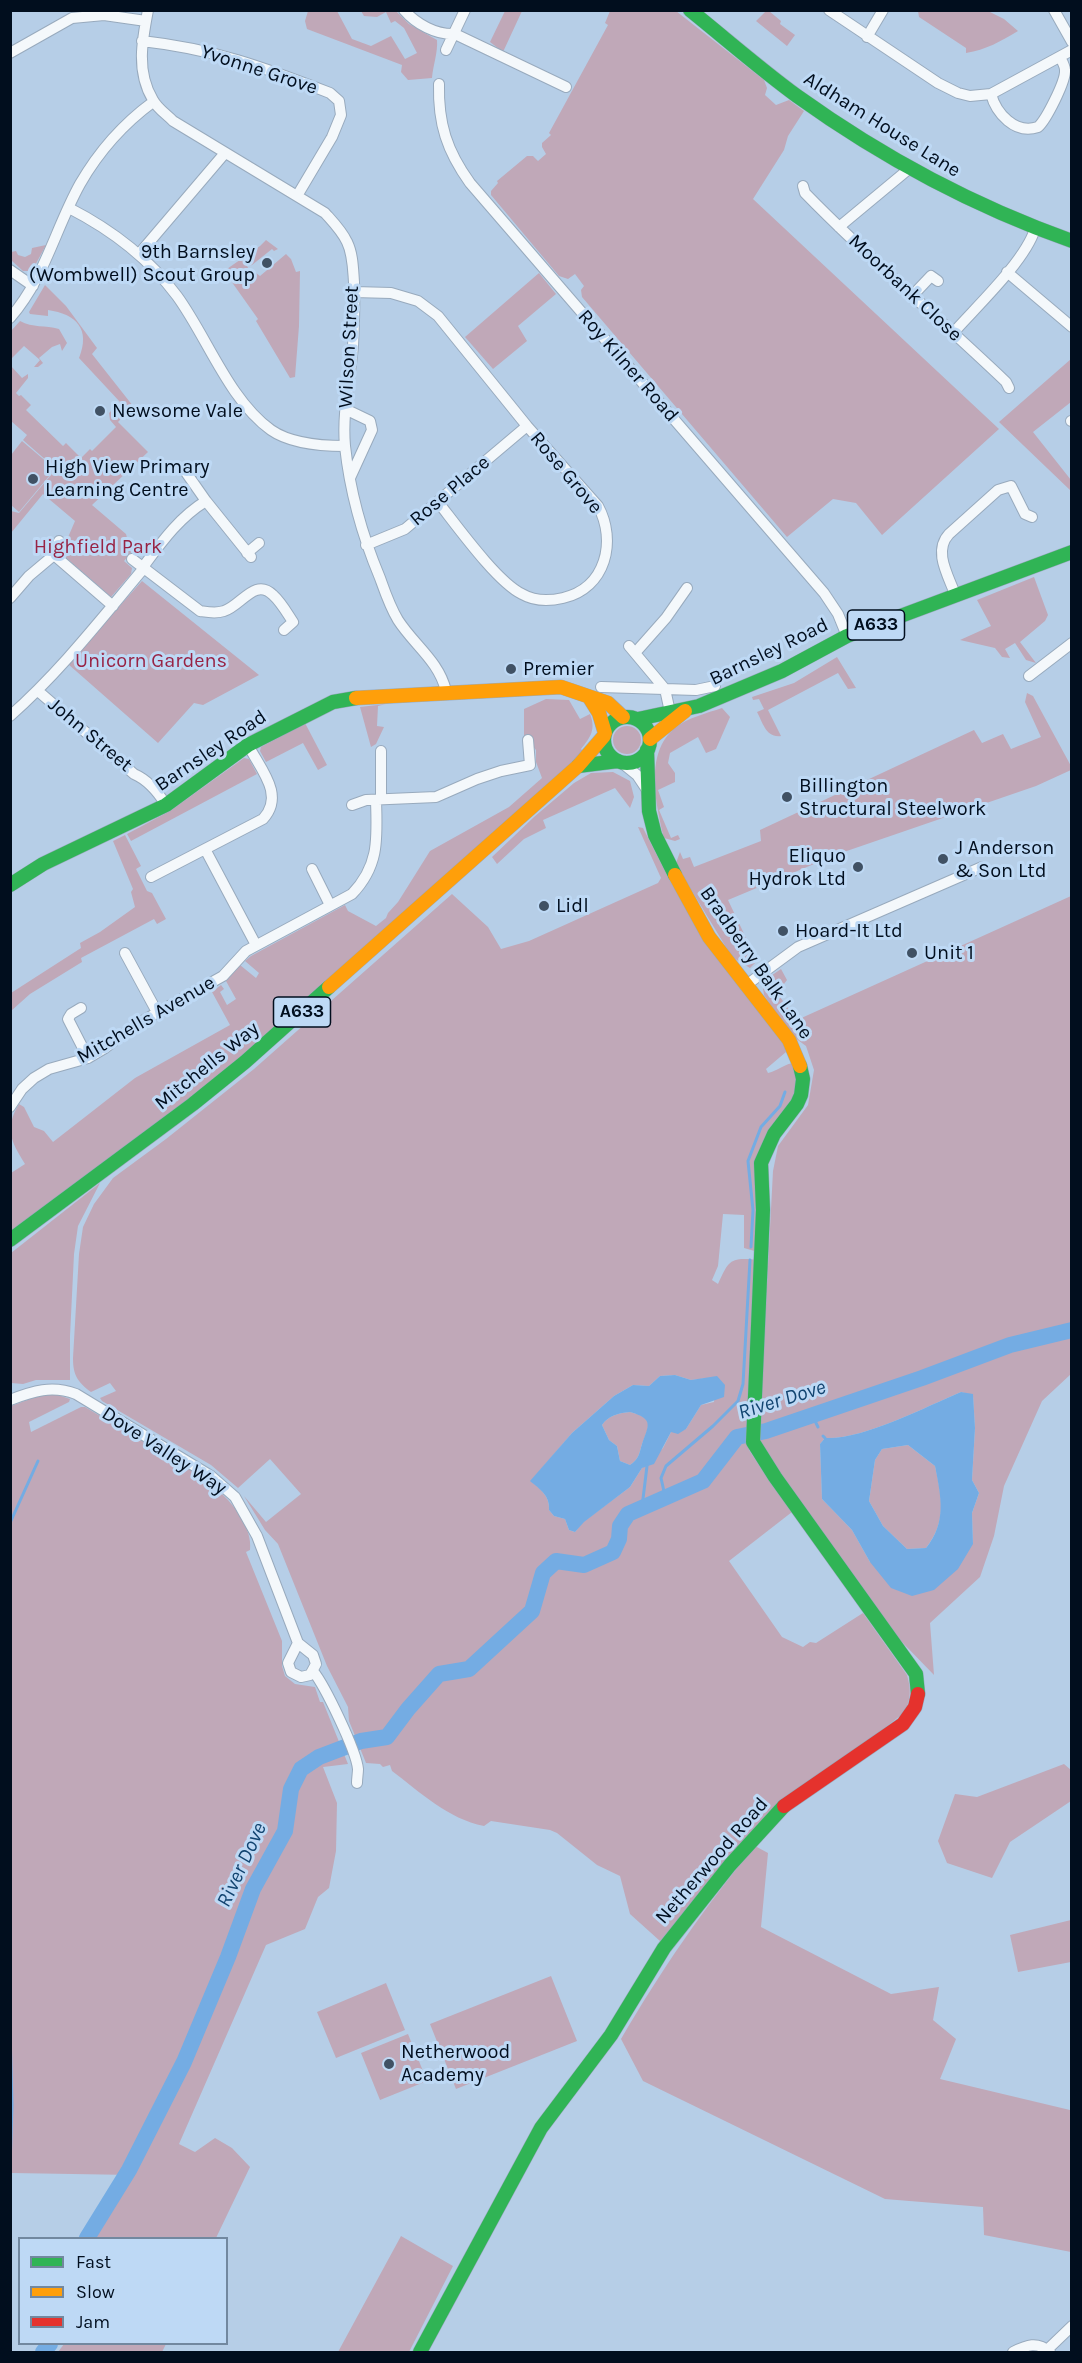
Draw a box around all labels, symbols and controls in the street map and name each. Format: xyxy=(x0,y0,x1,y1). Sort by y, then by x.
street label: Yvonne Grove xyxy=(197,40,321,100)
street label: Aldham House Lane xyxy=(799,67,965,183)
street label: Moorbank Close xyxy=(843,229,967,347)
place label: 9th Barnsley (Wombwell) Scout Group xyxy=(29,240,255,287)
marker: 9th Barnsley (Wombwell) Scout Group xyxy=(260,256,274,270)
street label: Wilson Street xyxy=(334,285,364,409)
street label: Roy Kilner Road xyxy=(573,305,683,427)
place label: Newsome Vale xyxy=(112,399,243,423)
marker: Newsome Vale xyxy=(93,404,107,418)
street label: Rose Grove xyxy=(525,427,607,519)
street label: Rose Place xyxy=(405,451,495,531)
place label: High View Primary Learning Centre xyxy=(45,455,210,502)
marker: High View Primary Learning Centre xyxy=(26,472,40,486)
park label: Highfield Park xyxy=(34,535,162,559)
road number: A633 xyxy=(848,610,904,640)
street label: Barnsley Road xyxy=(706,613,832,691)
park label: Unicorn Gardens xyxy=(75,649,227,673)
place label: Premier xyxy=(523,657,594,681)
marker: Premier xyxy=(504,662,518,676)
street label: John Street xyxy=(43,693,137,777)
street label: Barnsley Road xyxy=(151,705,271,797)
place label: Billington Structural Steelwork xyxy=(799,774,986,821)
marker: Billington Structural Steelwork xyxy=(780,790,794,804)
place label: J Anderson & Son Ltd xyxy=(955,836,1054,883)
place label: Eliquo Hydrok Ltd xyxy=(749,844,846,891)
marker: J Anderson & Son Ltd xyxy=(936,852,950,866)
marker: Eliquo Hydrok Ltd xyxy=(851,860,865,874)
street label: Bradberry Balk Lane xyxy=(694,882,818,1044)
place label: Lidl xyxy=(556,894,589,918)
marker: Lidl xyxy=(537,899,551,913)
place label: Hoard-It Ltd xyxy=(795,919,903,943)
marker: Hoard-It Ltd xyxy=(776,924,790,938)
place label: Unit 1 xyxy=(924,941,974,965)
marker: Unit 1 xyxy=(905,946,919,960)
street label: Mitchells Avenue xyxy=(73,971,219,1069)
road number: A633 xyxy=(274,997,330,1027)
street label: Mitchells Way xyxy=(150,1017,264,1115)
water label: River Dove xyxy=(735,1375,829,1425)
street label: Dove Valley Way xyxy=(97,1402,231,1500)
street label: Netherwood Road xyxy=(650,1793,774,1929)
water label: River Dove xyxy=(212,1819,272,1911)
place label: Netherwood Academy xyxy=(401,2040,510,2087)
marker: Netherwood Academy xyxy=(382,2057,396,2071)
legend xyxy=(18,2237,228,2345)
text: Fast xyxy=(76,2251,111,2273)
text: Slow xyxy=(76,2281,115,2303)
text: Jam xyxy=(76,2311,110,2333)

